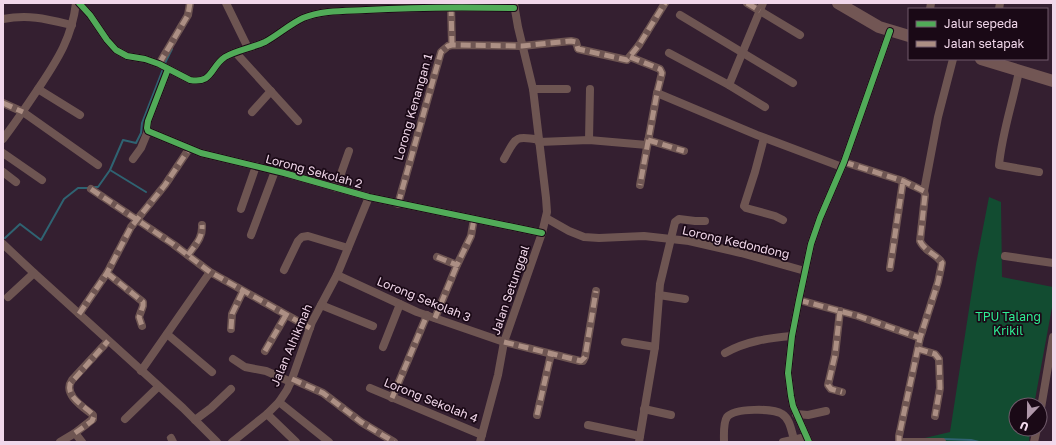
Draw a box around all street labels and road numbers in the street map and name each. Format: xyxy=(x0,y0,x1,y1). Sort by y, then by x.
street label: Lorong Kenangan 1 xyxy=(391,52,435,162)
street label: Lorong Sekolah 2 xyxy=(264,151,364,191)
street label: Lorong Kedondong xyxy=(681,222,791,262)
street label: Jalan Setunggal xyxy=(488,243,532,337)
street label: Lorong Sekolah 3 xyxy=(375,273,473,325)
street label: Jalan Alhikmah xyxy=(267,301,315,389)
street label: Lorong Sekolah 4 xyxy=(382,374,480,426)

